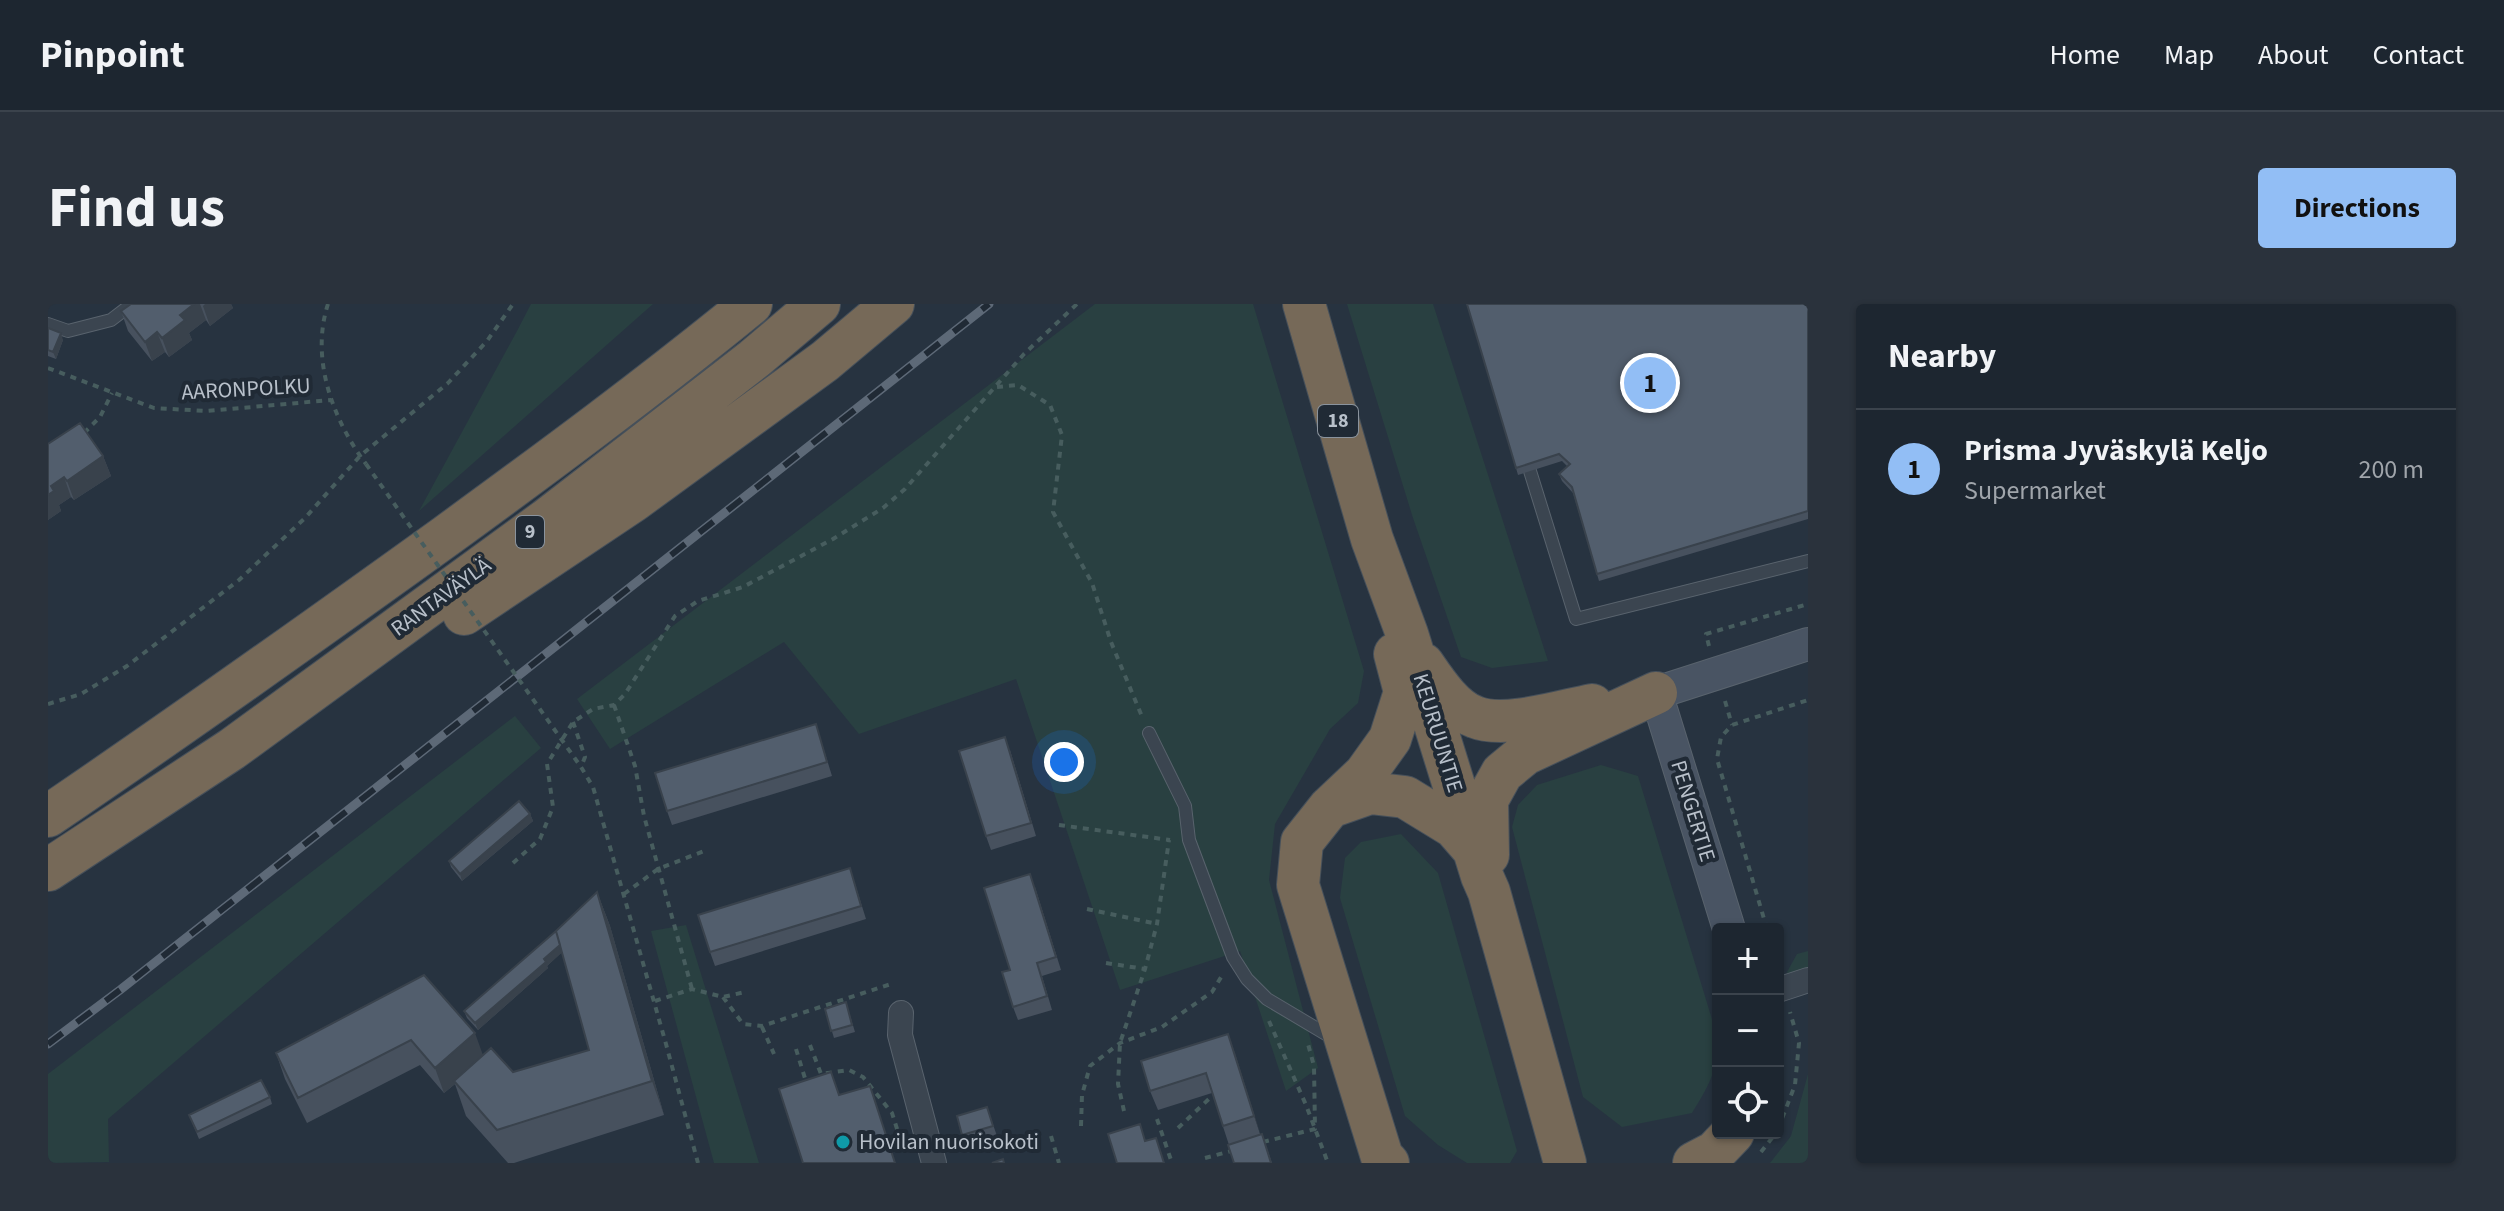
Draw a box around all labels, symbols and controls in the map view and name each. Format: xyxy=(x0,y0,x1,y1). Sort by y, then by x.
text: Pinpoint xyxy=(40,28,185,82)
text: Home xyxy=(2049,35,2120,75)
text: Map xyxy=(2164,35,2214,75)
text: About xyxy=(2258,35,2329,75)
text: Contact xyxy=(2373,35,2464,75)
button: Directions xyxy=(2258,168,2456,248)
text: Find us xyxy=(48,169,225,248)
text: Nearby xyxy=(1888,332,1996,381)
pin: 1 xyxy=(1624,353,1676,413)
street label: AARONPOLKU xyxy=(181,370,311,408)
road number: 18 xyxy=(1318,405,1358,437)
text: Prisma Jyväskylä Keljo xyxy=(1964,429,2268,472)
text: 1 xyxy=(1907,451,1921,488)
text: 200 m xyxy=(2358,451,2424,488)
text: Supermarket xyxy=(1964,472,2106,509)
road number: 9 xyxy=(516,516,544,548)
street label: RANTAVÄYLÄ xyxy=(384,550,498,644)
street label: KEURUUNTIE xyxy=(1405,670,1471,796)
your location xyxy=(1044,742,1084,782)
street label: PENGERTIE xyxy=(1662,756,1724,866)
map controls xyxy=(1712,923,1784,1139)
button: + xyxy=(1712,923,1784,995)
button: − xyxy=(1712,995,1784,1067)
button: locate xyxy=(1712,1067,1784,1139)
place label: Hovilan nuorisokoti xyxy=(859,1126,1039,1158)
marker: Hovilan nuorisokoti xyxy=(834,1133,852,1151)

